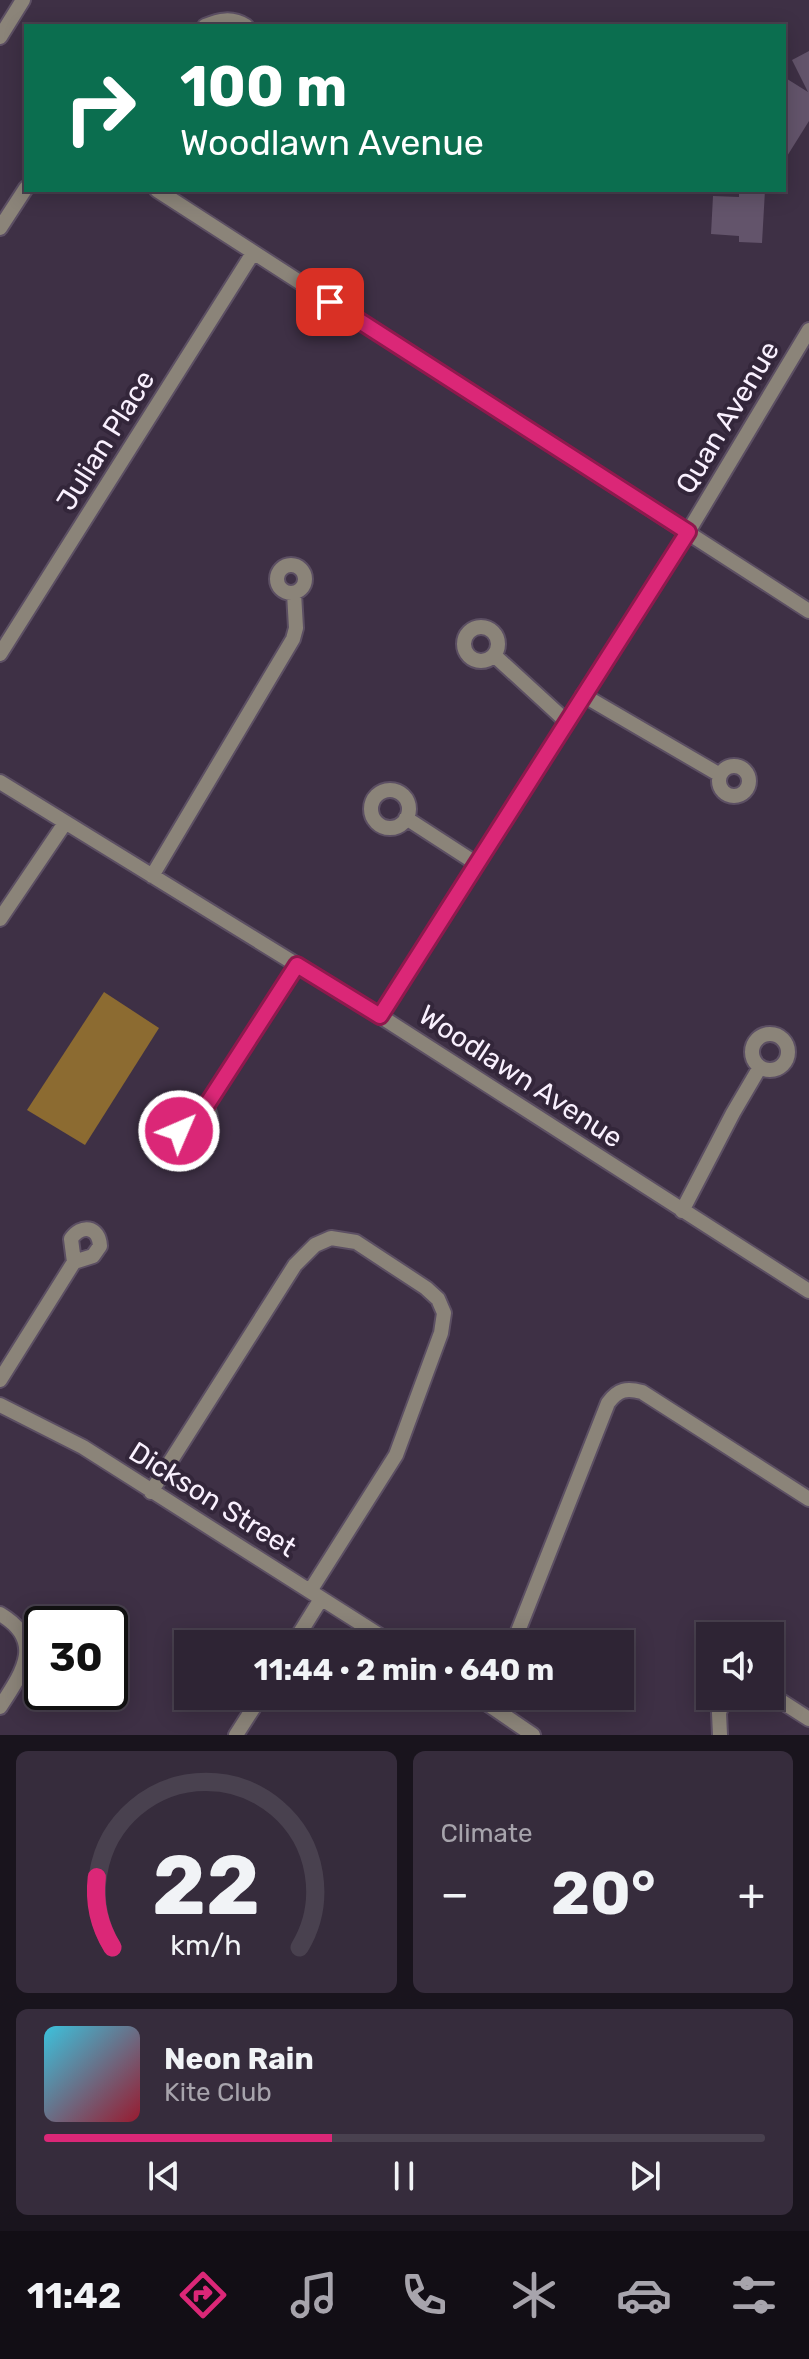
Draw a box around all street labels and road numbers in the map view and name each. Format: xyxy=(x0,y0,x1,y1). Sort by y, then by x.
street label: Quan Avenue xyxy=(669,335,786,500)
street label: Julian Place xyxy=(49,364,161,516)
street label: Woodlawn Avenue xyxy=(413,998,629,1155)
street label: Dickson Street xyxy=(123,1435,302,1564)

